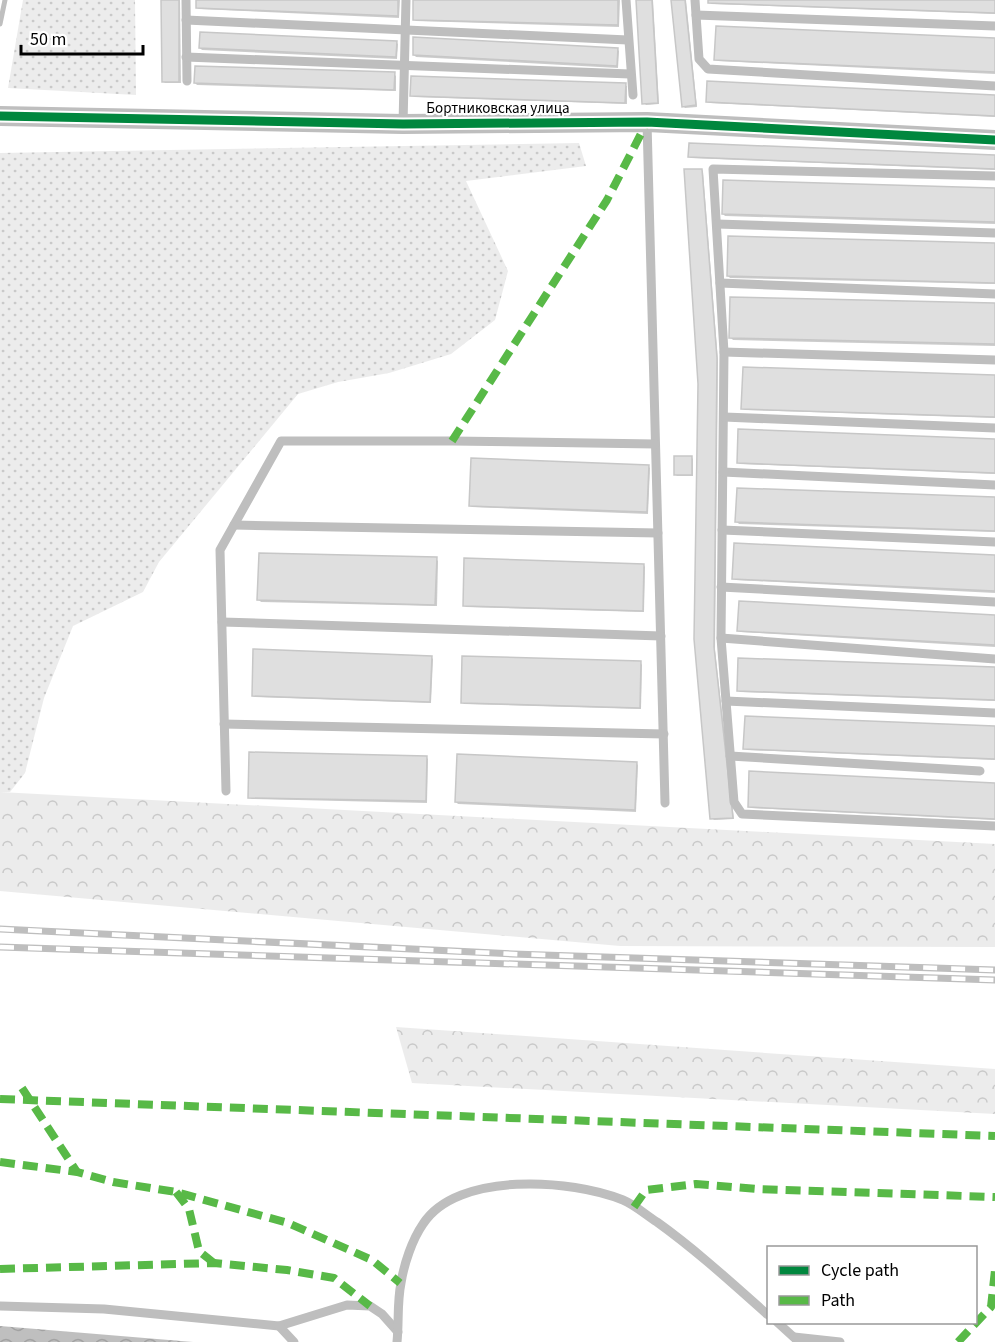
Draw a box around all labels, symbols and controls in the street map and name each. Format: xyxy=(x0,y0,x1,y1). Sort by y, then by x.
scale bar xyxy=(21,18,142,56)
text: 50 m xyxy=(30,27,66,52)
street label: Бортниковская улица xyxy=(426,98,570,119)
legend xyxy=(767,1246,977,1324)
text: Cycle path xyxy=(821,1258,899,1283)
text: Path xyxy=(821,1288,855,1313)

